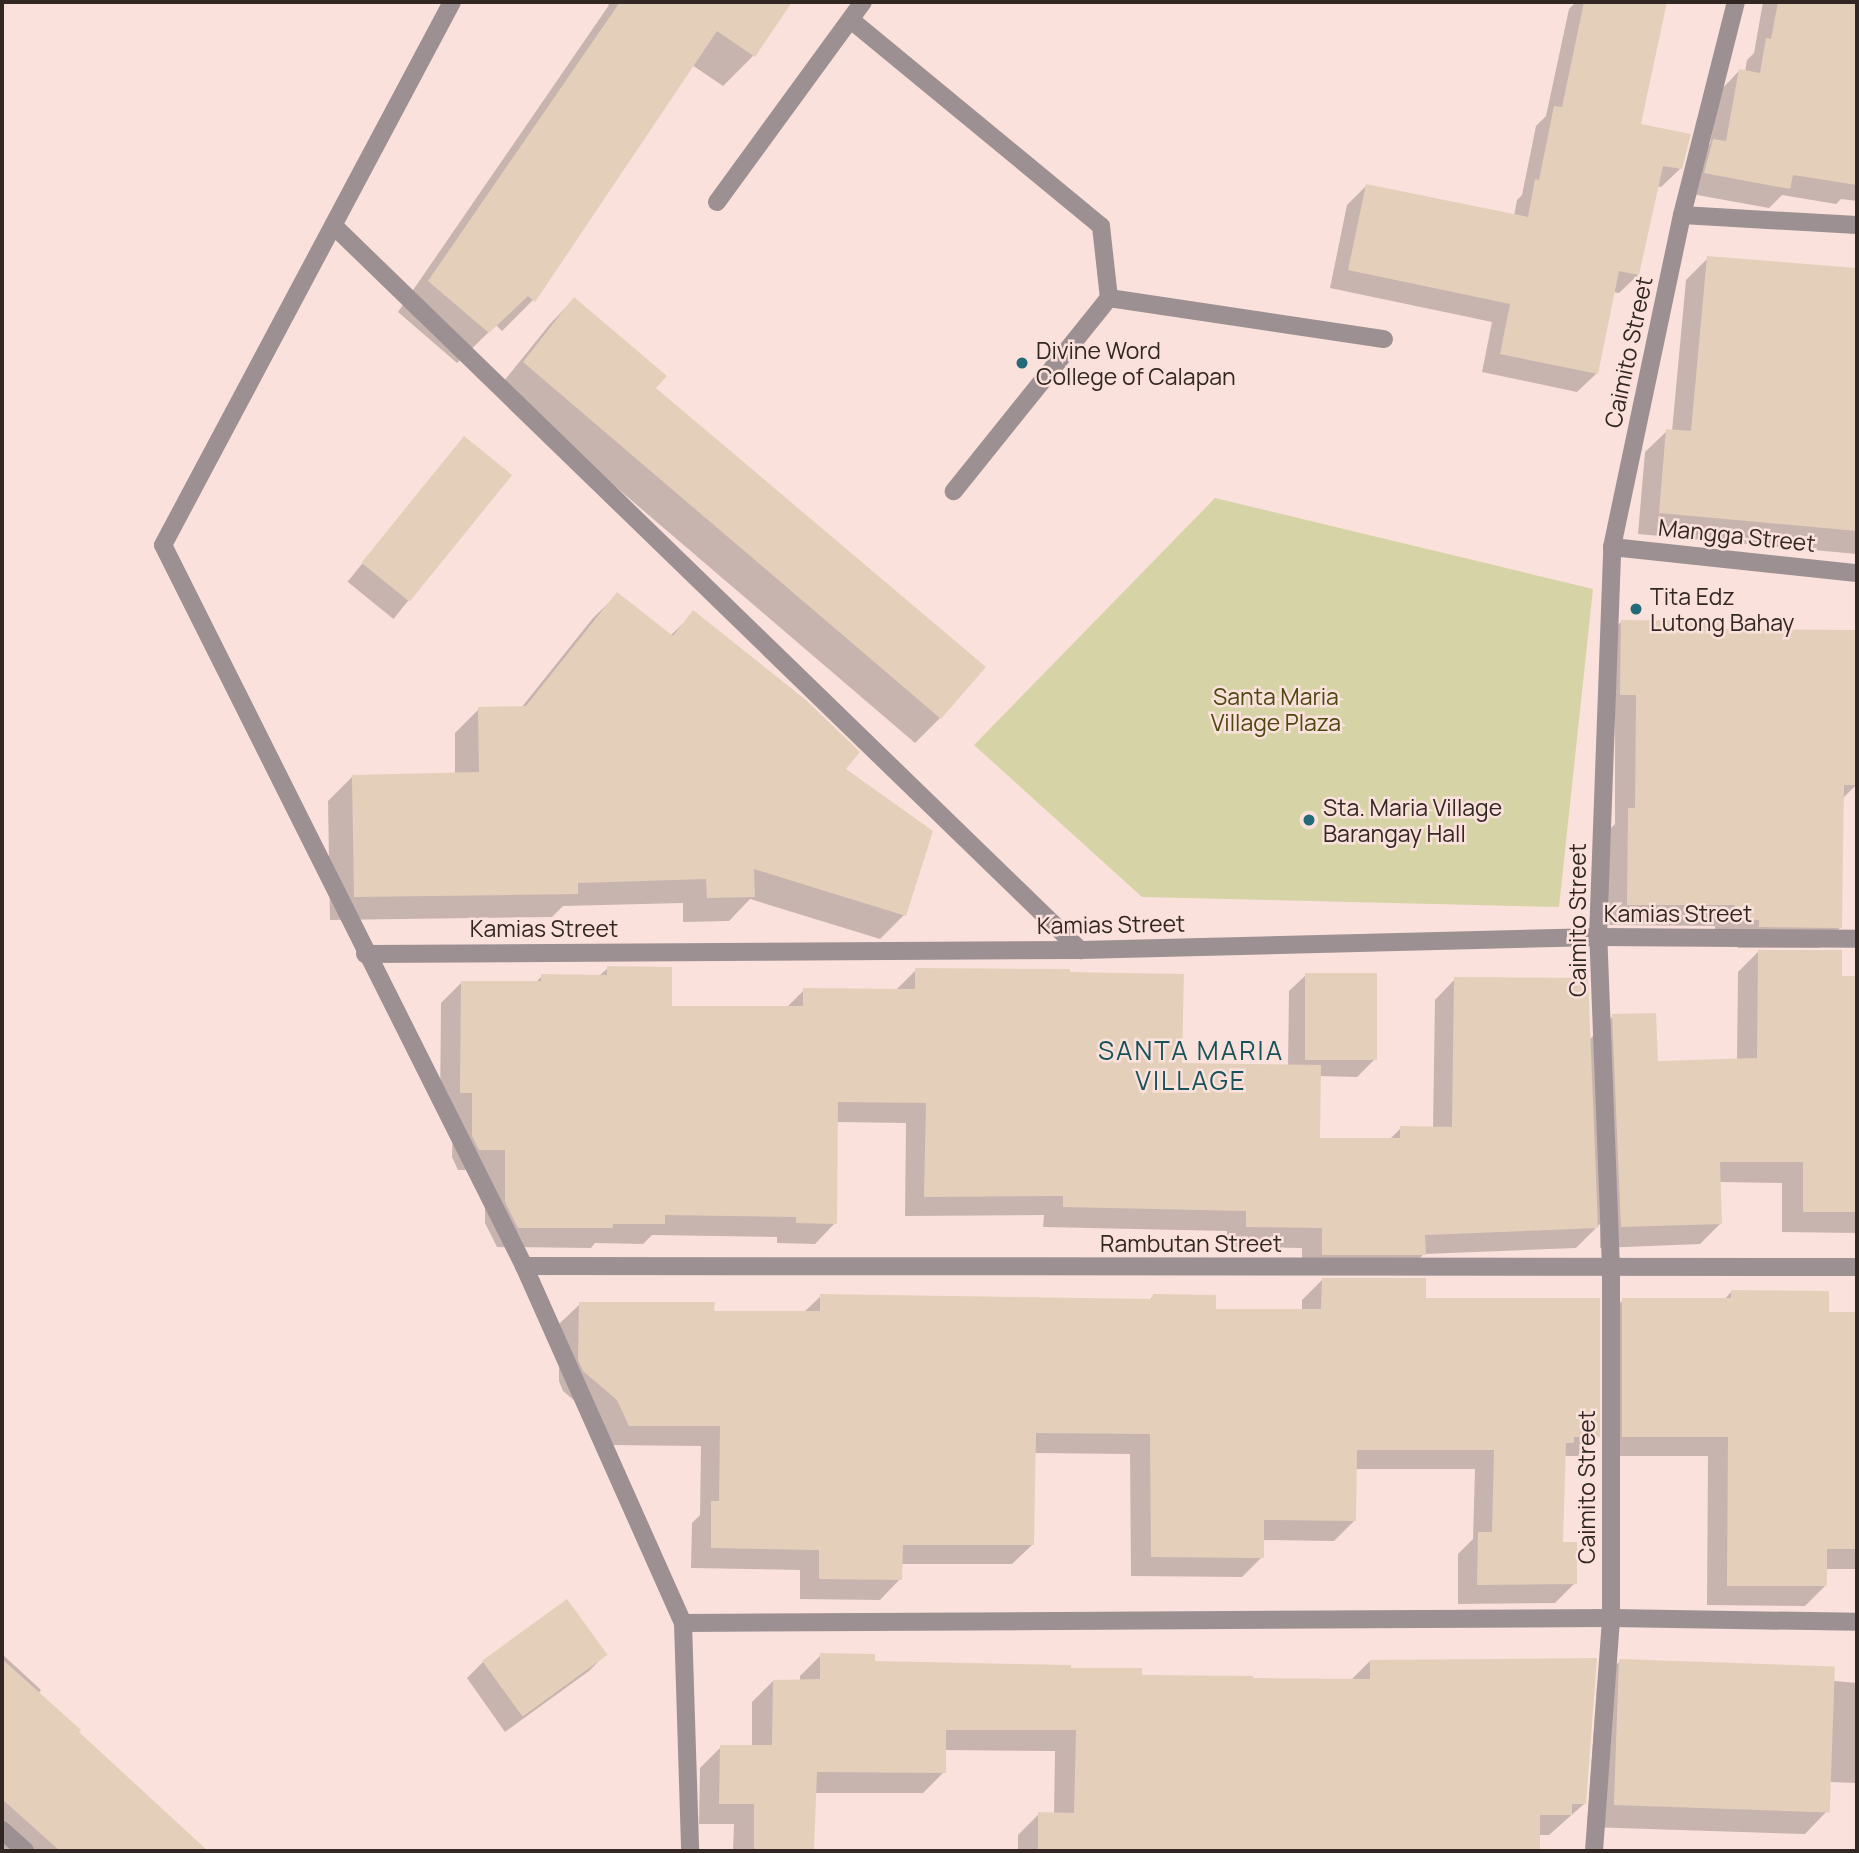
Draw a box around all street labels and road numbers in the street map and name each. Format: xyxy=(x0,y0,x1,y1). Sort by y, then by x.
street label: Caimito Street xyxy=(1598,274,1658,430)
street label: Mangga Street xyxy=(1657,513,1817,557)
street label: Caimito Street xyxy=(1563,843,1591,997)
street label: Kamias Street xyxy=(1604,899,1752,927)
street label: Kamias Street xyxy=(1037,909,1185,939)
street label: Kamias Street xyxy=(470,914,618,942)
street label: Rambutan Street xyxy=(1100,1229,1282,1257)
street label: Caimito Street xyxy=(1572,1410,1600,1564)

